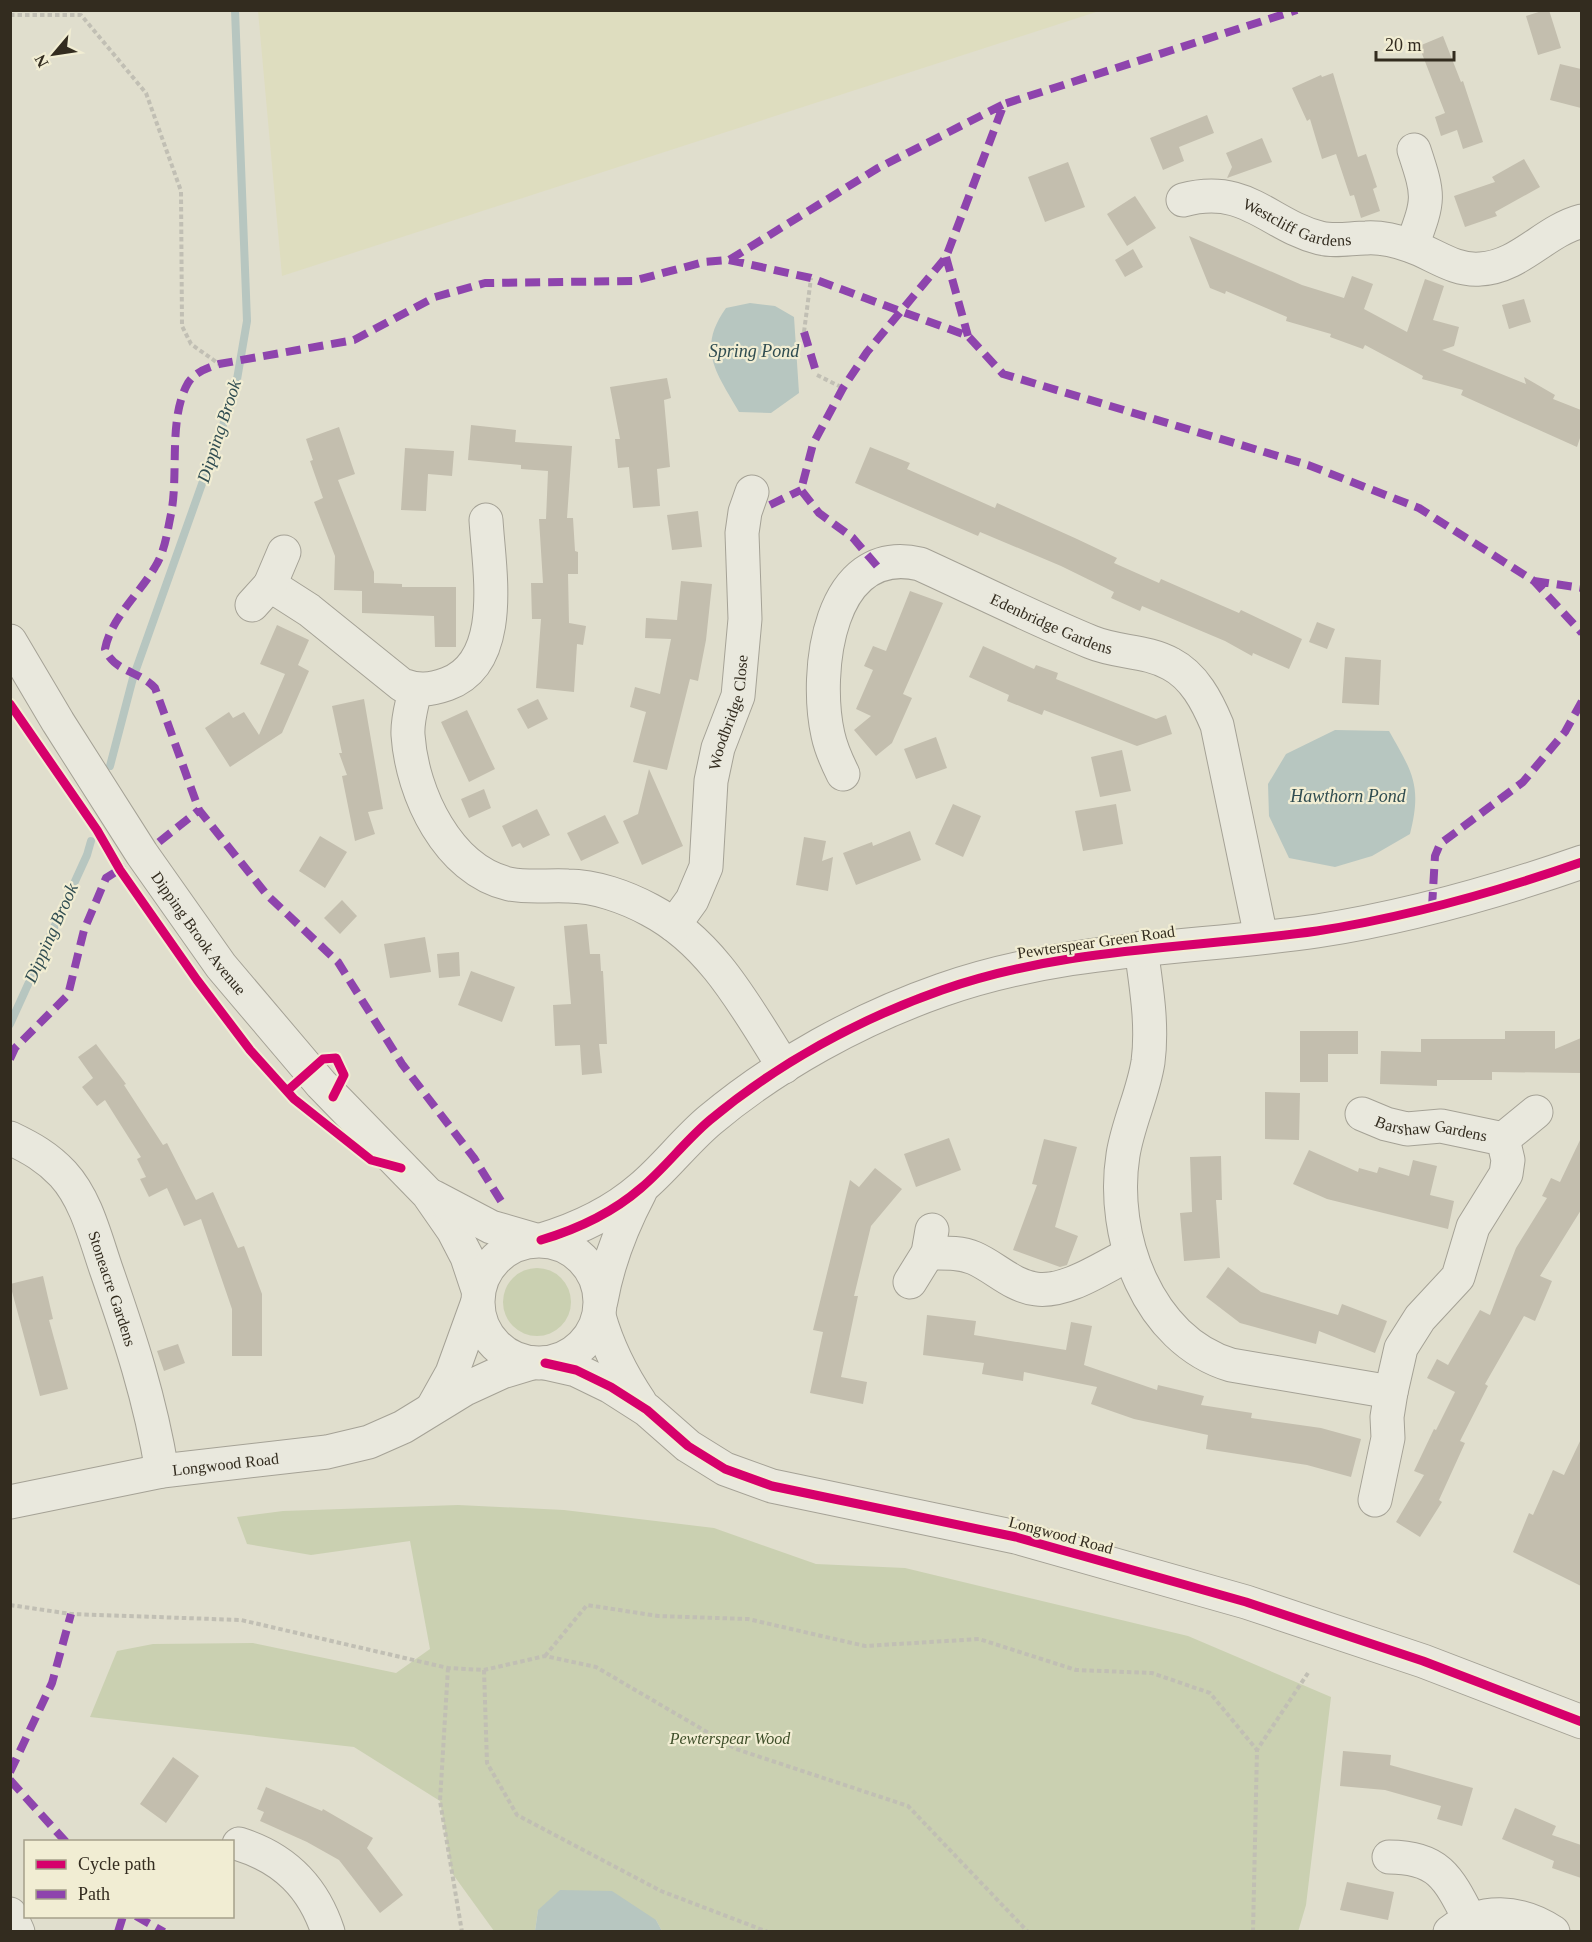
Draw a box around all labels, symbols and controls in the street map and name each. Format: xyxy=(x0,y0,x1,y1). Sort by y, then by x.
north arrow xyxy=(24,24,84,84)
scale bar xyxy=(1376,24,1454,62)
text: 20 m xyxy=(1385,35,1422,55)
text: N xyxy=(31,51,52,70)
street label: Westcliff Gardens xyxy=(1241,195,1352,248)
water label: Spring Pond xyxy=(709,341,800,361)
water label: Dipping Brook xyxy=(193,376,245,486)
street label: Edenbridge Gardens xyxy=(988,590,1114,657)
street label: Woodbridge Close xyxy=(705,654,750,771)
water label: Hawthorn Pond xyxy=(1289,786,1407,806)
street label: Dipping Brook Avenue xyxy=(148,868,250,998)
water label: Dipping Brook xyxy=(20,879,82,987)
street label: Pewterspear Green Road xyxy=(1016,923,1176,962)
street label: Barshaw Gardens xyxy=(1373,1112,1489,1144)
street label: Stoneacre Gardens xyxy=(86,1229,140,1348)
street label: Longwood Road xyxy=(171,1449,280,1478)
street label: Longwood Road xyxy=(1007,1513,1115,1558)
park label: Pewterspear Wood xyxy=(669,1730,791,1748)
legend xyxy=(24,1840,234,1918)
text: Cycle path xyxy=(78,1854,155,1874)
text: Path xyxy=(78,1884,110,1904)

